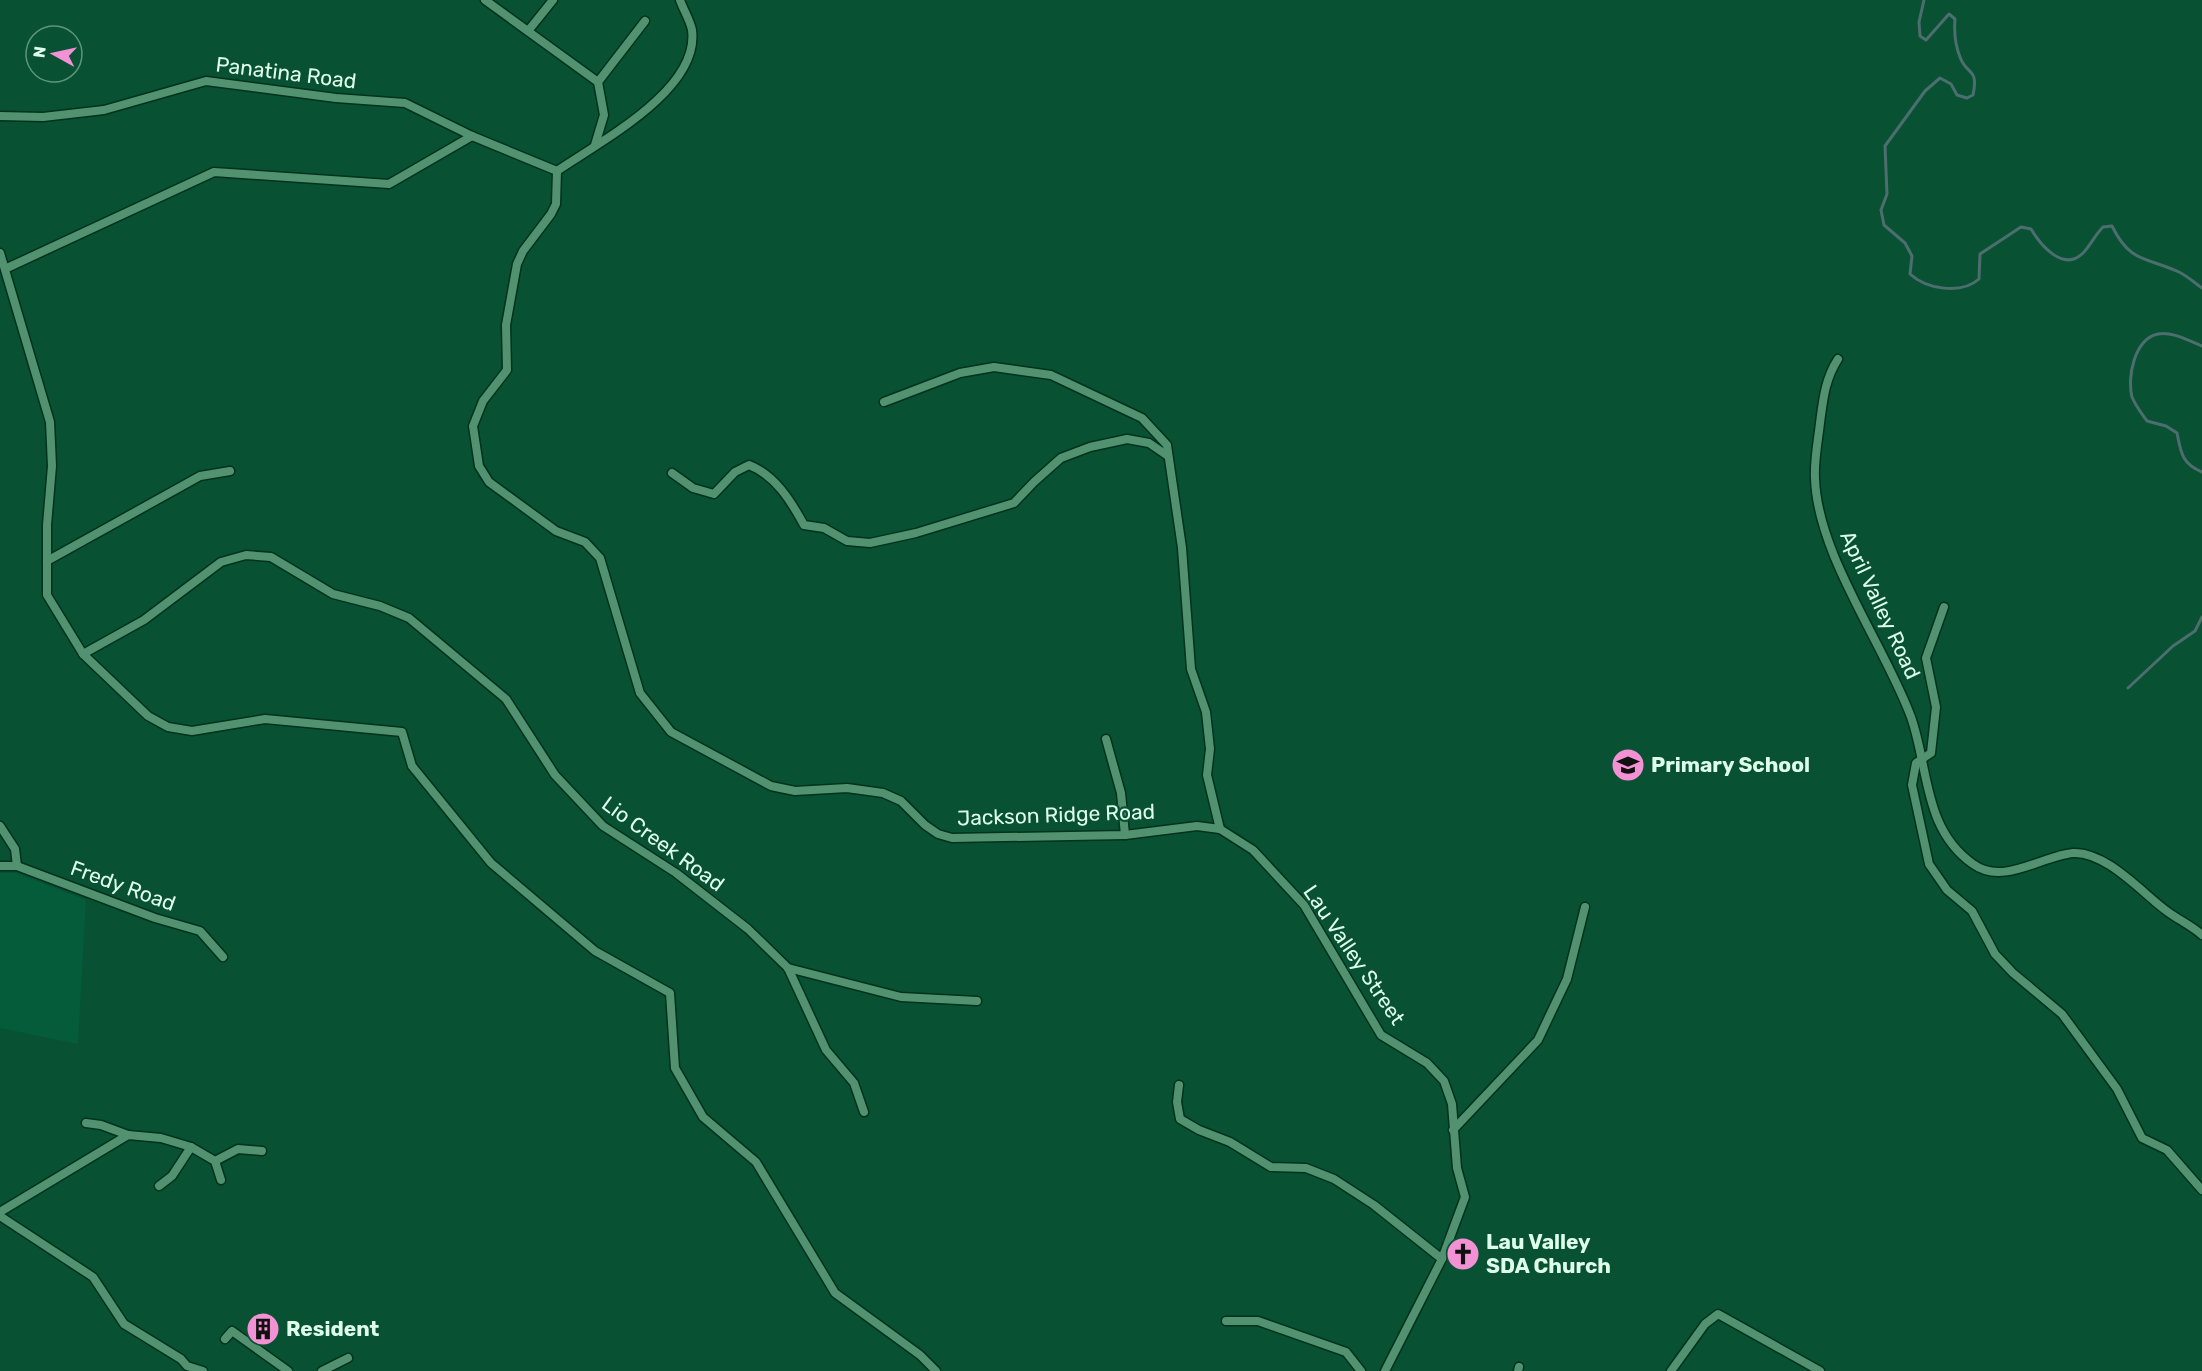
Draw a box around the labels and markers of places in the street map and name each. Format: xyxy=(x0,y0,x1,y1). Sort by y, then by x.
school or university icon: Primary School xyxy=(1610,747,1646,783)
place label: Primary School xyxy=(1651,752,1810,777)
place label: Lau Valley SDA Church xyxy=(1486,1229,1611,1278)
church icon: Lau Valley SDA Church xyxy=(1445,1236,1481,1272)
building icon: Resident xyxy=(245,1311,281,1347)
place label: Resident xyxy=(286,1316,380,1341)

